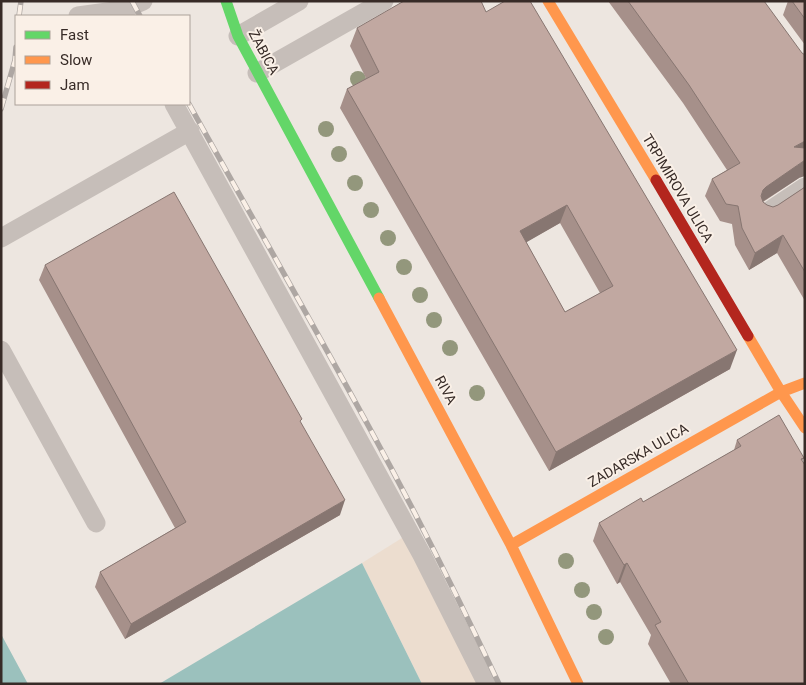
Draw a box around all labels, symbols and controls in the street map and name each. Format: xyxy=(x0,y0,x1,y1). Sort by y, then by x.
legend xyxy=(15,15,190,105)
text: Fast xyxy=(60,26,89,44)
street label: ŽABICA xyxy=(246,26,283,77)
text: Slow xyxy=(60,51,92,69)
text: Jam xyxy=(60,76,90,94)
street label: TRPIMIROVA ULICA xyxy=(639,131,717,245)
street label: RIVA xyxy=(432,373,460,407)
street label: ZADARSKA ULICA xyxy=(585,420,691,490)

